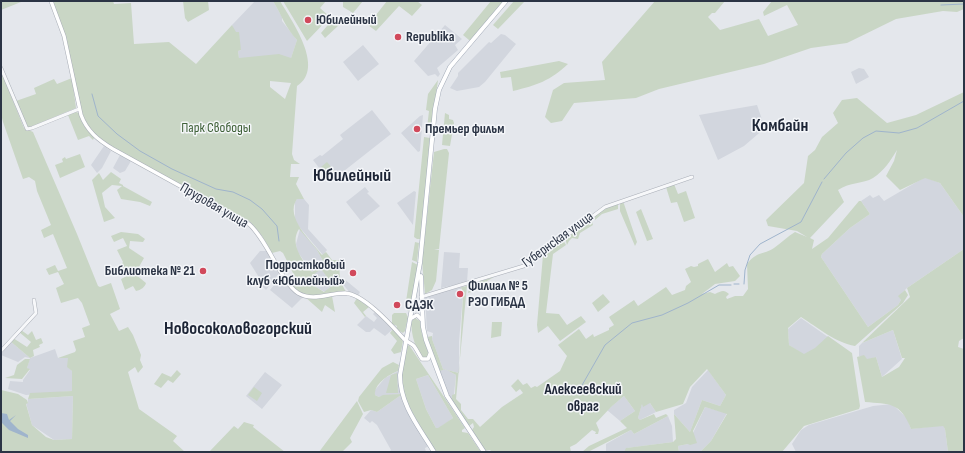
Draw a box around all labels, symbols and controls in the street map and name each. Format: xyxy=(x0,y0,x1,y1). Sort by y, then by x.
place label: Юбилейный xyxy=(316,12,377,28)
marker: Юбилейный xyxy=(303,15,313,25)
place label: Republika xyxy=(406,29,454,45)
marker: Republika xyxy=(393,32,403,42)
district label: Комбайн xyxy=(752,115,808,137)
park label: Парк Свободы xyxy=(181,120,251,136)
place label: Премьер фильм xyxy=(425,121,504,137)
marker: Премьер фильм xyxy=(412,124,422,134)
district label: Юбилейный xyxy=(313,165,391,187)
street label: Прудовая улица xyxy=(177,180,251,232)
street label: Губернская улица xyxy=(519,209,597,271)
place label: Подростковый клуб «Юбилейный» xyxy=(247,257,345,290)
place label: Библиотека № 21 xyxy=(105,263,195,279)
marker: Библиотека № 21 xyxy=(198,266,208,276)
marker: Подростковый клуб «Юбилейный» xyxy=(348,268,358,278)
place label: Филиал № 5 РЭО ГИБДД xyxy=(468,278,528,310)
marker: Филиал № 5 РЭО ГИБДД xyxy=(455,289,465,299)
place label: СДЭК xyxy=(405,297,433,313)
marker: СДЭК xyxy=(392,300,402,310)
district label: Новосоколовогорский xyxy=(164,318,312,340)
district label: Алексеевский овраг xyxy=(544,381,622,416)

